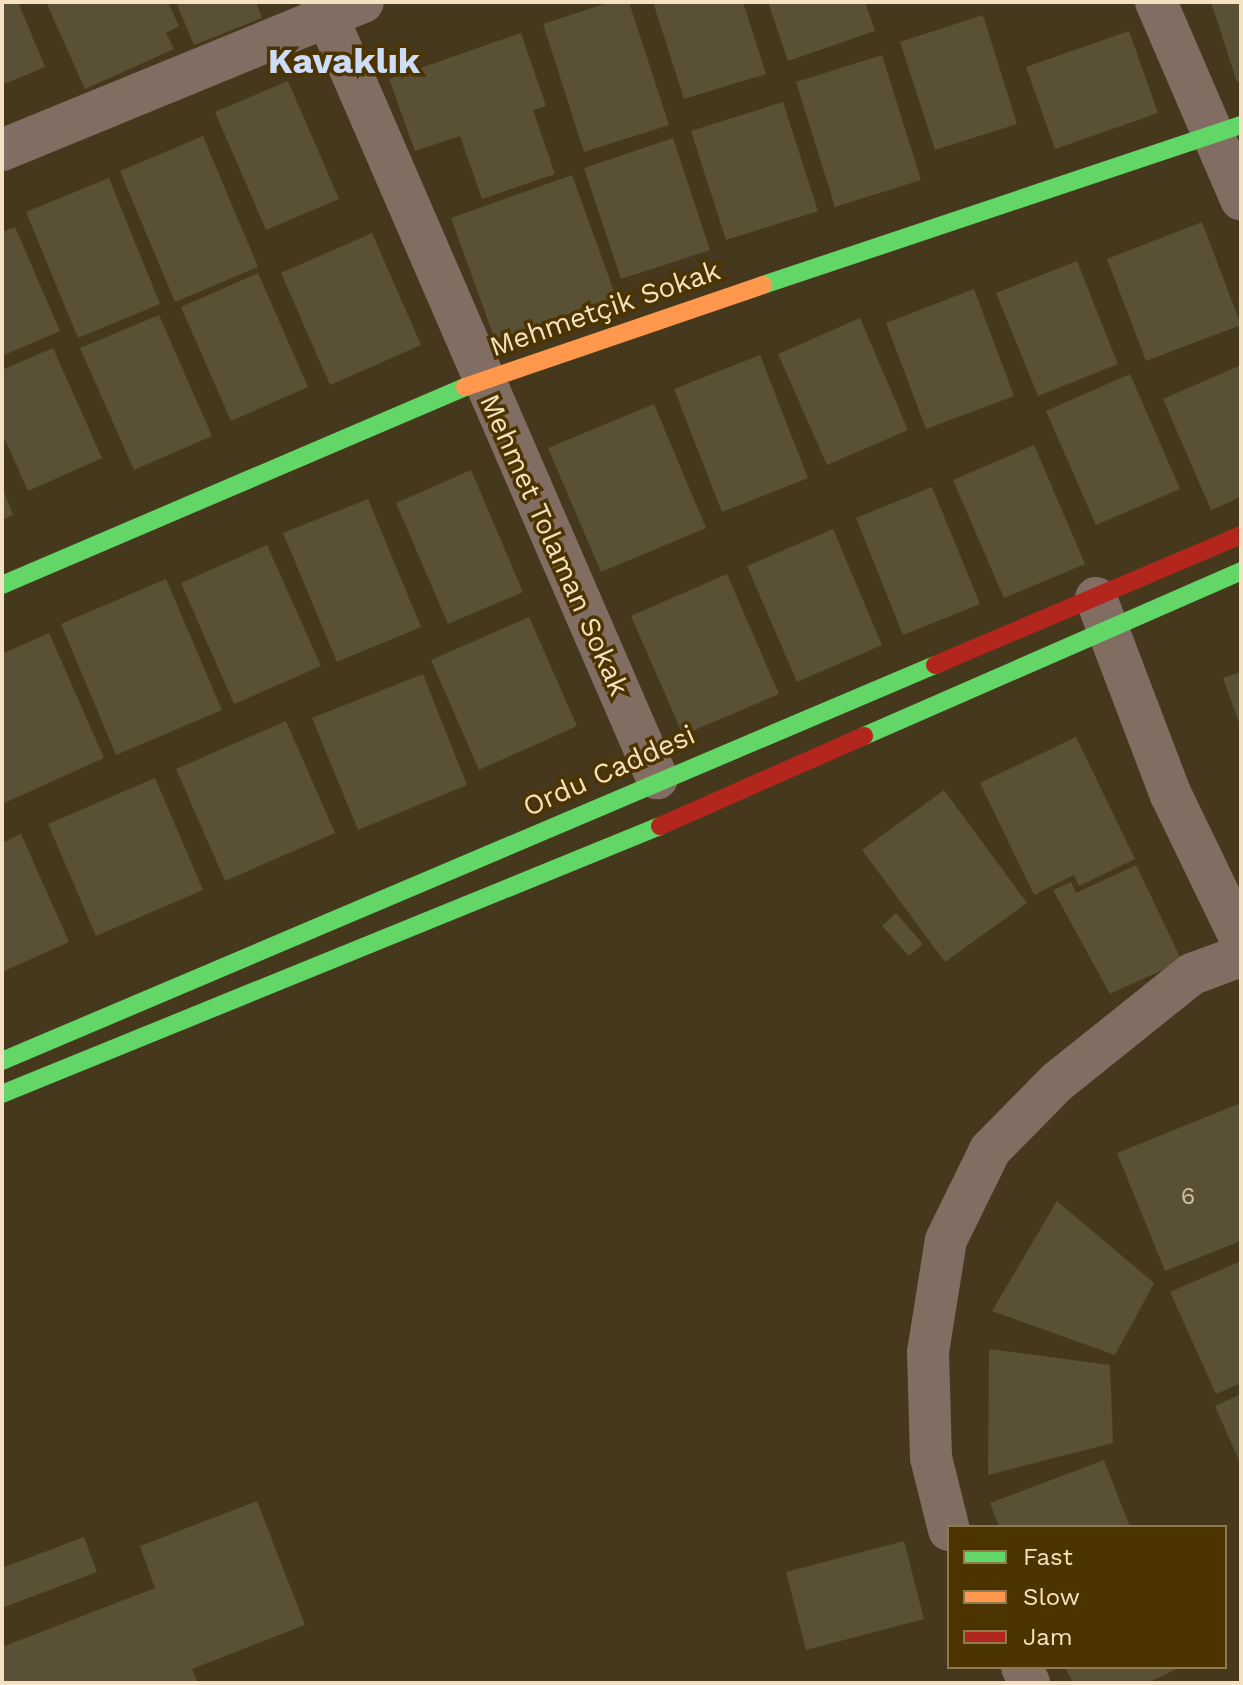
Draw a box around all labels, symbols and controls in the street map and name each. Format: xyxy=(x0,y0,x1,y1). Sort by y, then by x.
district label: Kavaklık xyxy=(268,40,420,84)
street label: Mehmetçik Sokak xyxy=(485,254,725,364)
street label: Mehmet Tolaman Sokak xyxy=(472,389,636,701)
street label: Ordu Caddesi xyxy=(518,718,700,824)
house number: 6 xyxy=(1181,1183,1195,1211)
legend xyxy=(947,1525,1227,1669)
text: Fast xyxy=(1023,1543,1073,1571)
text: Slow xyxy=(1023,1583,1080,1611)
text: Jam xyxy=(1023,1623,1073,1651)

